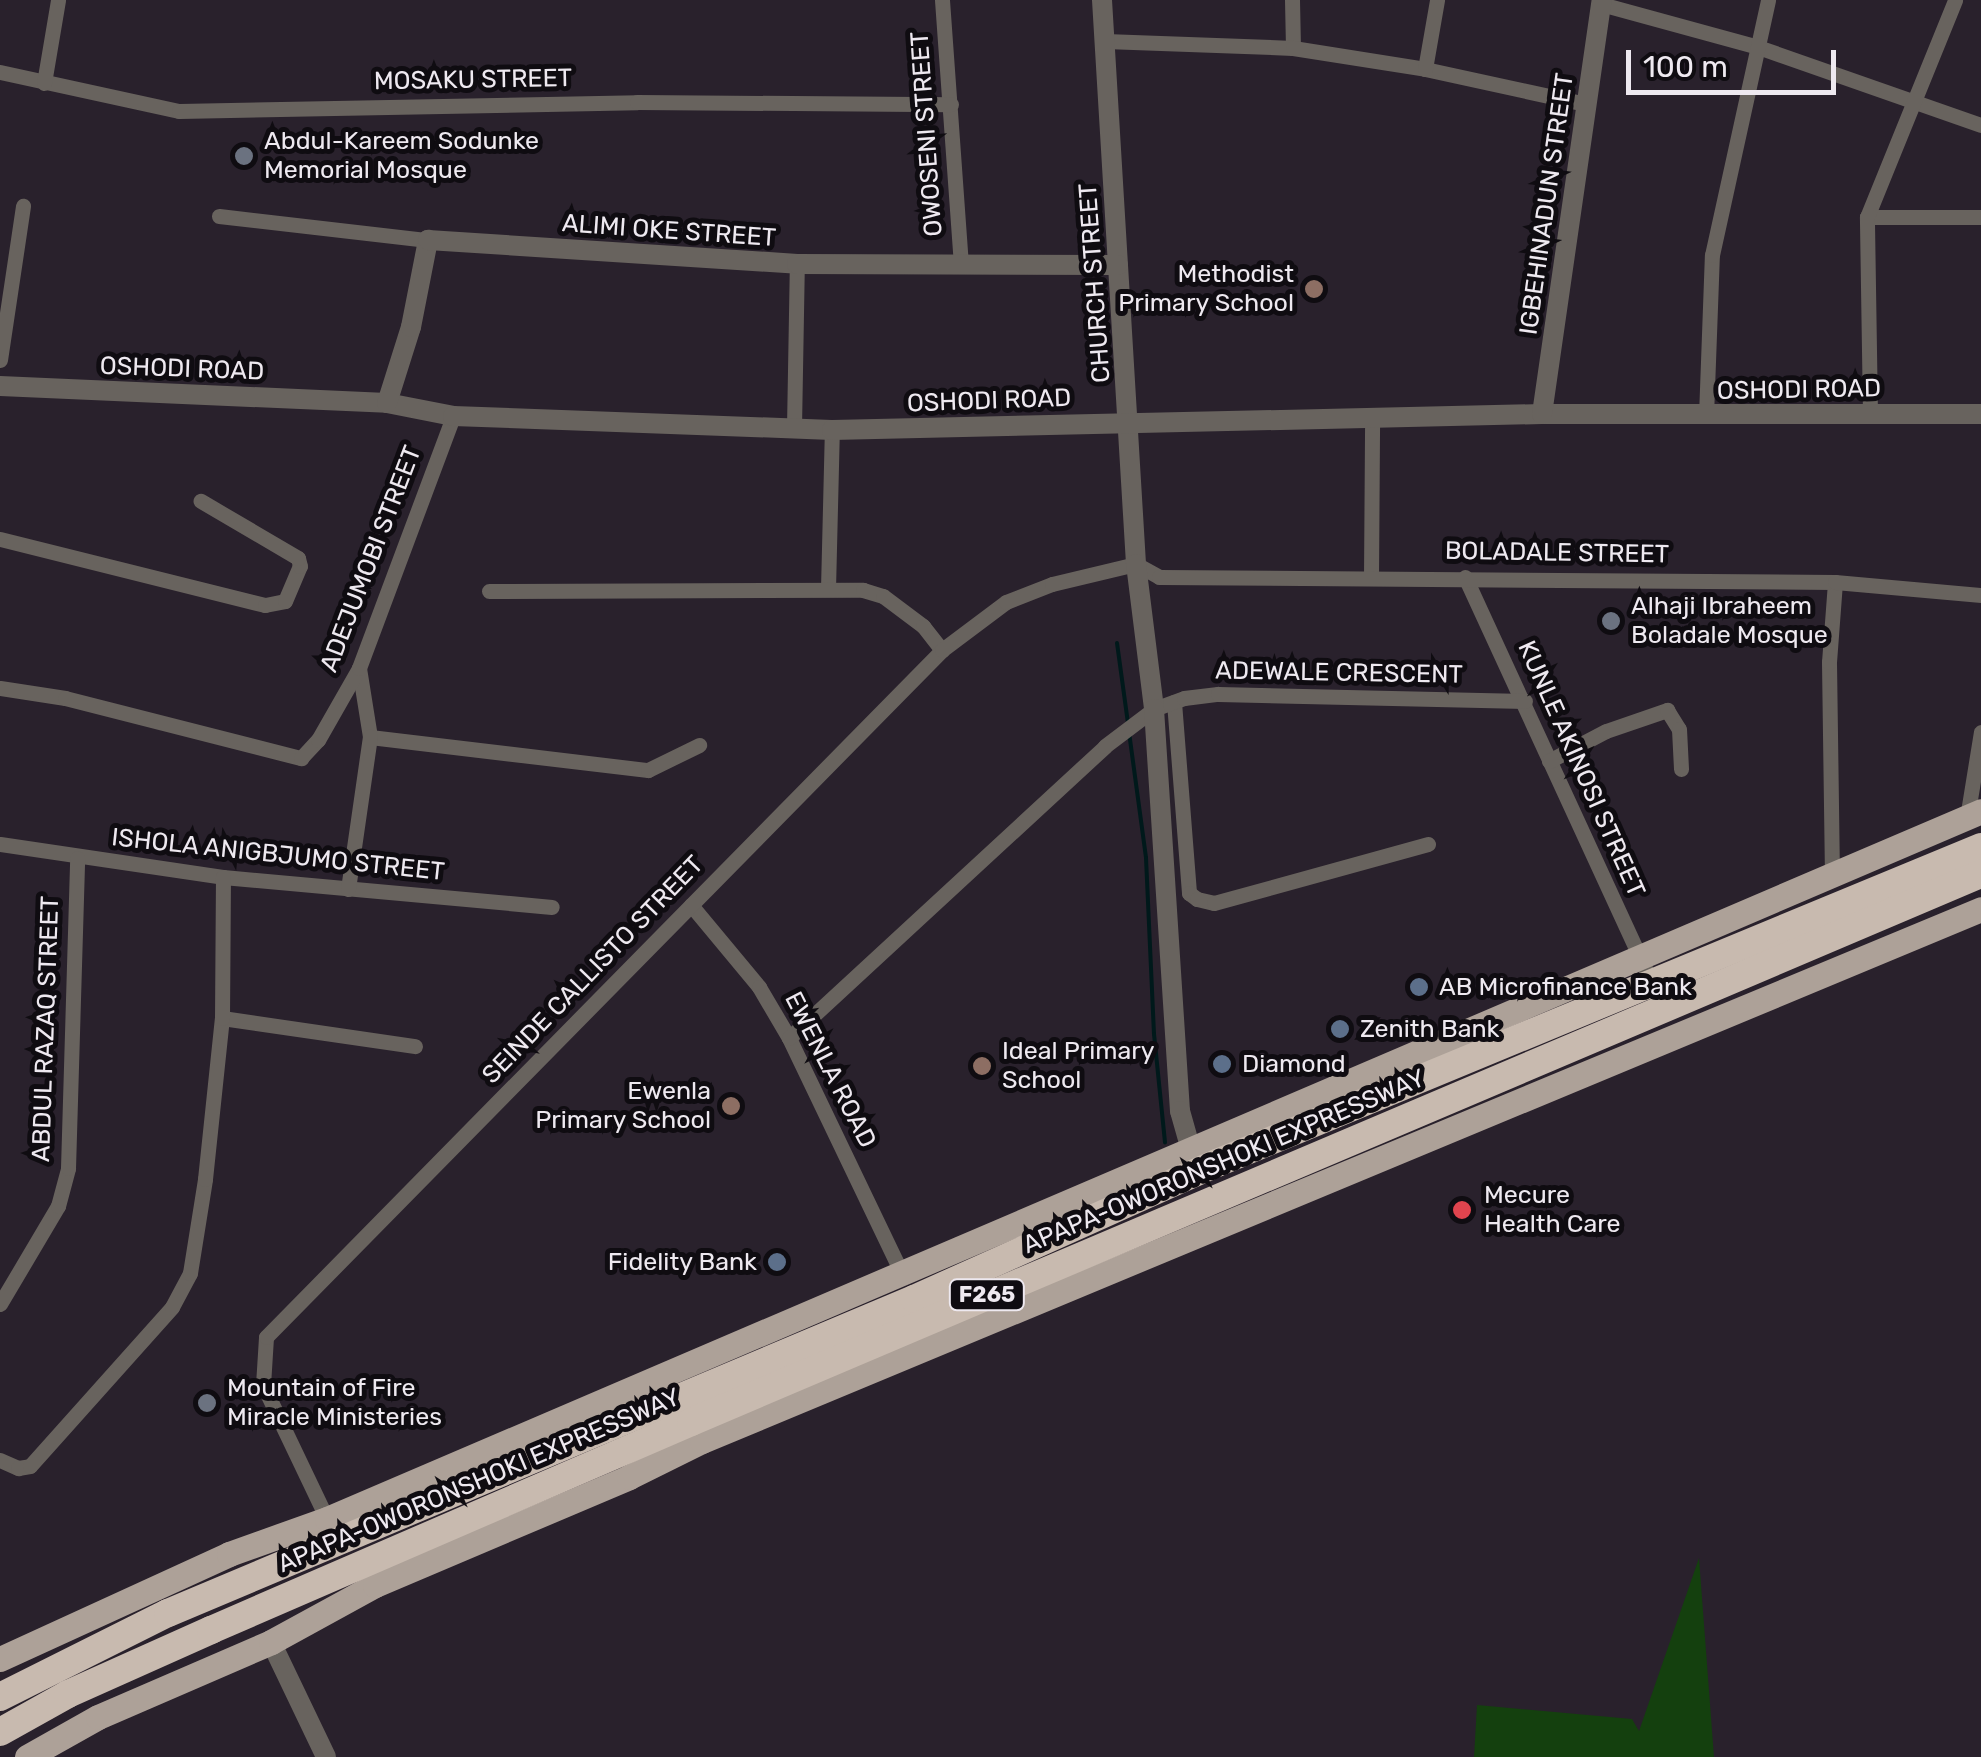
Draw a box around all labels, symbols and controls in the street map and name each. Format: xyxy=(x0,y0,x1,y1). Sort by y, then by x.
street label: OWOSENI STREET xyxy=(905,30,949,238)
scale bar xyxy=(1631,30,1841,92)
text: 100 m xyxy=(1643,49,1728,85)
street label: MOSAKU STREET xyxy=(374,63,572,97)
street label: IGBEHINADUN STREET xyxy=(1514,71,1580,337)
place label: Abdul-Kareem Sodunke Memorial Mosque xyxy=(264,127,539,186)
marker: Abdul-Kareem Sodunke Memorial Mosque xyxy=(233,145,255,167)
street label: CHURCH STREET xyxy=(1073,182,1117,384)
street label: ALIMI OKE STREET xyxy=(561,209,777,253)
place label: Methodist Primary School xyxy=(1118,260,1294,319)
marker: Methodist Primary School xyxy=(1303,278,1325,300)
street label: OSHODI ROAD xyxy=(99,351,265,387)
street label: OSHODI ROAD xyxy=(1717,374,1881,406)
street label: OSHODI ROAD xyxy=(906,383,1072,419)
street label: ADEJUMOBI STREET xyxy=(314,442,428,676)
street label: BOLADALE STREET xyxy=(1445,536,1669,570)
place label: Alhaji Ibraheem Boladale Mosque xyxy=(1631,592,1828,651)
marker: Alhaji Ibraheem Boladale Mosque xyxy=(1600,610,1622,632)
street label: KUNLE AKINOSI STREET xyxy=(1511,636,1651,902)
street label: ADEWALE CRESCENT xyxy=(1215,656,1463,690)
street label: ISHOLA ANIGBJUMO STREET xyxy=(109,823,447,887)
street label: SEINDE CALLISTO STREET xyxy=(476,850,710,1090)
street label: ABDUL RAZAQ STREET xyxy=(26,895,66,1163)
place label: AB Microfinance Bank xyxy=(1439,972,1692,1002)
marker: AB Microfinance Bank xyxy=(1408,976,1430,998)
street label: EWENLA ROAD xyxy=(778,987,882,1153)
place label: Zenith Bank xyxy=(1360,1014,1499,1044)
marker: Zenith Bank xyxy=(1329,1018,1351,1040)
place label: Ideal Primary School xyxy=(1002,1037,1155,1096)
place label: Diamond xyxy=(1242,1049,1346,1079)
marker: Diamond xyxy=(1211,1053,1233,1075)
marker: Ideal Primary School xyxy=(971,1055,993,1077)
street label: APAPA-OWORONSHOKI EXPRESSWAY xyxy=(1018,1063,1430,1261)
place label: Ewenla Primary School xyxy=(535,1077,711,1136)
marker: Ewenla Primary School xyxy=(720,1095,742,1117)
place label: Mecure Health Care xyxy=(1484,1181,1621,1240)
marker: Mecure Health Care xyxy=(1449,1197,1475,1223)
place label: Fidelity Bank xyxy=(607,1247,757,1277)
marker: Fidelity Bank xyxy=(766,1251,788,1273)
road number: F265 xyxy=(947,1278,1027,1312)
place label: Mountain of Fire Miracle Ministeries xyxy=(227,1374,442,1433)
street label: APAPA-OWORONSHOKI EXPRESSWAY xyxy=(273,1382,685,1580)
marker: Mountain of Fire Miracle Ministeries xyxy=(196,1392,218,1414)

